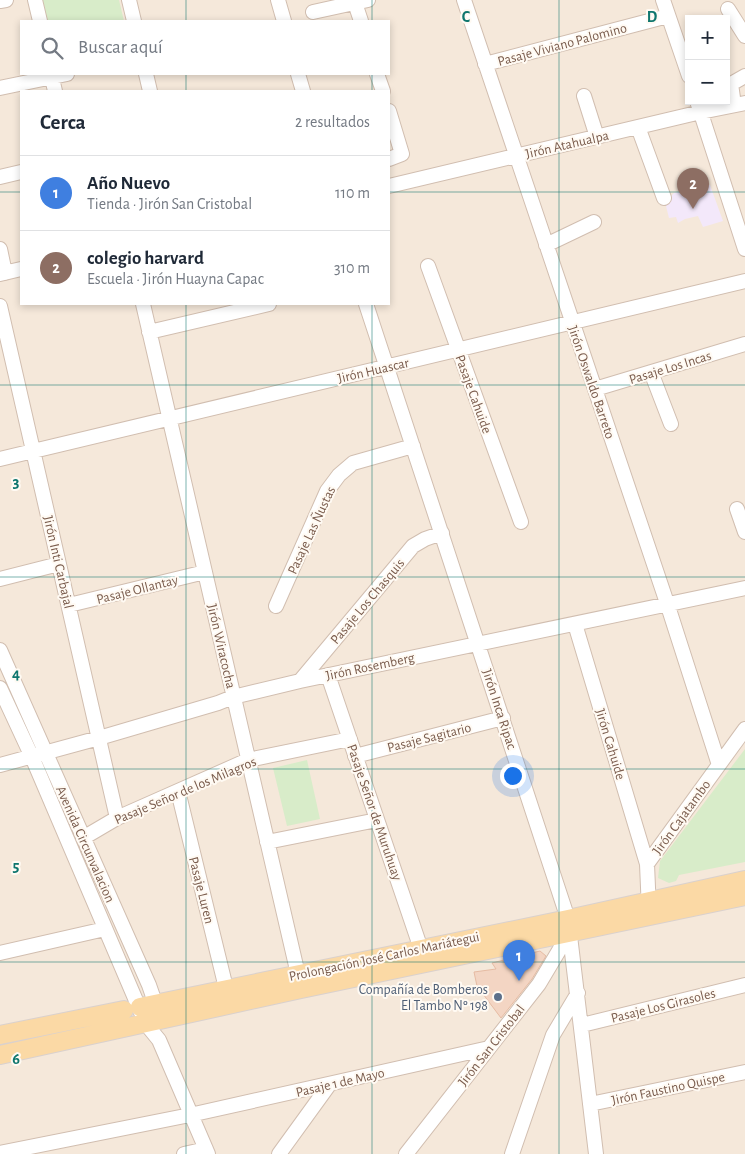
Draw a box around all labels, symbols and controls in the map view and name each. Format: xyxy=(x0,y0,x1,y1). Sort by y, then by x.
text: C xyxy=(462,9,471,25)
text: D xyxy=(647,9,658,25)
map controls xyxy=(685,15,730,105)
button: + xyxy=(685,15,730,60)
search box xyxy=(20,20,390,75)
street label: Pasaje Viviano Palomino xyxy=(496,21,628,69)
icon: search xyxy=(38,34,66,62)
text: Buscar aquí xyxy=(78,38,163,57)
button: − xyxy=(685,60,730,105)
text: Cerca xyxy=(40,112,86,133)
text: 2 resultados xyxy=(295,114,370,130)
street label: Jirón Atahualpa xyxy=(524,128,611,161)
pin: 2 xyxy=(677,168,709,209)
text: Año Nuevo xyxy=(87,174,170,193)
text: 1 xyxy=(53,185,59,201)
text: 110 m xyxy=(335,185,370,201)
text: Tienda · Jirón San Cristobal xyxy=(87,196,252,212)
text: colegio harvard xyxy=(87,249,204,268)
text: 2 xyxy=(52,260,60,276)
text: 310 m xyxy=(334,260,370,276)
text: Escuela · Jirón Huayna Capac xyxy=(87,271,264,287)
street label: Jirón Oswaldo Barreto xyxy=(565,324,617,441)
street label: Pasaje Los Incas xyxy=(627,349,713,387)
street label: Pasaje Cahuide xyxy=(452,353,494,436)
street label: Jirón Huascar xyxy=(336,356,411,386)
text: 3 xyxy=(13,474,20,490)
street label: Pasaje Las Ñustas xyxy=(284,483,338,577)
street label: Jirón Inti Carbajal xyxy=(41,514,76,610)
street label: Pasaje Los Chasquis xyxy=(328,556,407,647)
street label: Pasaje Ollantay xyxy=(95,573,180,607)
street label: Jirón Wiracocha xyxy=(204,602,238,691)
street label: Jirón Rosemberg xyxy=(325,651,416,683)
text: 4 xyxy=(12,666,20,682)
street label: Jirón Inca Ripac xyxy=(479,667,519,752)
street label: Jirón Cahuide xyxy=(593,707,628,782)
street label: Pasaje Sagitario xyxy=(386,721,473,755)
street label: Pasaje Señor de Muruhuay xyxy=(344,742,404,882)
street label: Pasaje Señor de los Milagros xyxy=(112,755,258,827)
your location xyxy=(500,763,526,789)
street label: Jirón Cajatambo xyxy=(650,778,714,858)
street label: Avenida Circunvalacion xyxy=(53,784,117,905)
street label: Pasaje Luren xyxy=(186,855,216,925)
text: 5 xyxy=(13,858,20,874)
street label: Prolongación José Carlos Mariátegui xyxy=(288,930,481,984)
pin: 1 xyxy=(503,940,535,981)
place label: Compañía de Bomberos El Tambo Nº 198 xyxy=(359,983,488,1013)
street label: Pasaje Los Girasoles xyxy=(609,986,717,1026)
marker: Compañía de Bomberos El Tambo Nº 198 xyxy=(492,991,504,1003)
street label: Jirón San Cristobal xyxy=(456,1002,528,1089)
text: 6 xyxy=(12,1051,20,1067)
street label: Pasaje 1 de Mayo xyxy=(295,1066,386,1100)
street label: Jirón Faustino Quispe xyxy=(610,1070,726,1108)

